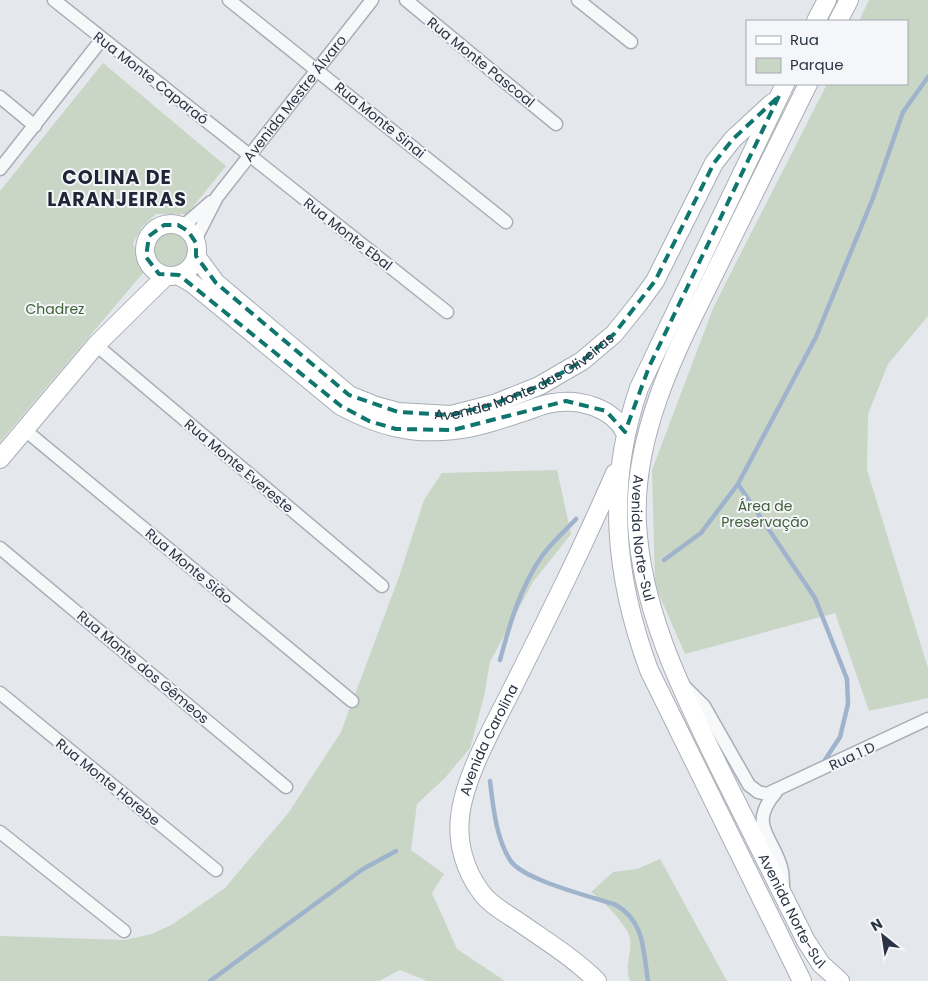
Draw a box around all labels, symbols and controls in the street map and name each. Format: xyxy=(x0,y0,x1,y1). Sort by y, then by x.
street label: Rua Monte Pascoal xyxy=(423,12,539,112)
legend xyxy=(746,20,908,85)
street label: Rua Monte Caparaó xyxy=(89,27,213,129)
text: Rua xyxy=(790,29,819,50)
street label: Avenida Mestre Álvaro xyxy=(239,31,351,166)
text: Parque xyxy=(790,54,843,75)
street label: Rua Monte Sinai xyxy=(330,77,430,163)
district label: COLINA DE LARANJEIRAS xyxy=(47,164,187,213)
street label: Rua Monte Ebal xyxy=(299,193,397,275)
park label: Chadrez xyxy=(26,299,84,319)
street label: Avenida Monte das Oliveiras xyxy=(434,328,618,425)
street label: Rua Monte Evereste xyxy=(180,414,298,518)
street label: Avenida Norte-Sul xyxy=(627,474,660,603)
park label: Área de Preservação xyxy=(721,496,809,532)
street label: Rua Monte Sião xyxy=(141,524,237,608)
street label: Rua Monte dos Gêmeos xyxy=(73,606,213,728)
street label: Avenida Carolina xyxy=(455,681,523,798)
street label: Rua Monte Horebe xyxy=(52,734,165,831)
street label: Rua 1 D xyxy=(826,737,878,775)
street label: Avenida Norte-Sul xyxy=(754,850,830,973)
north arrow xyxy=(858,911,908,961)
text: N xyxy=(867,913,886,936)

